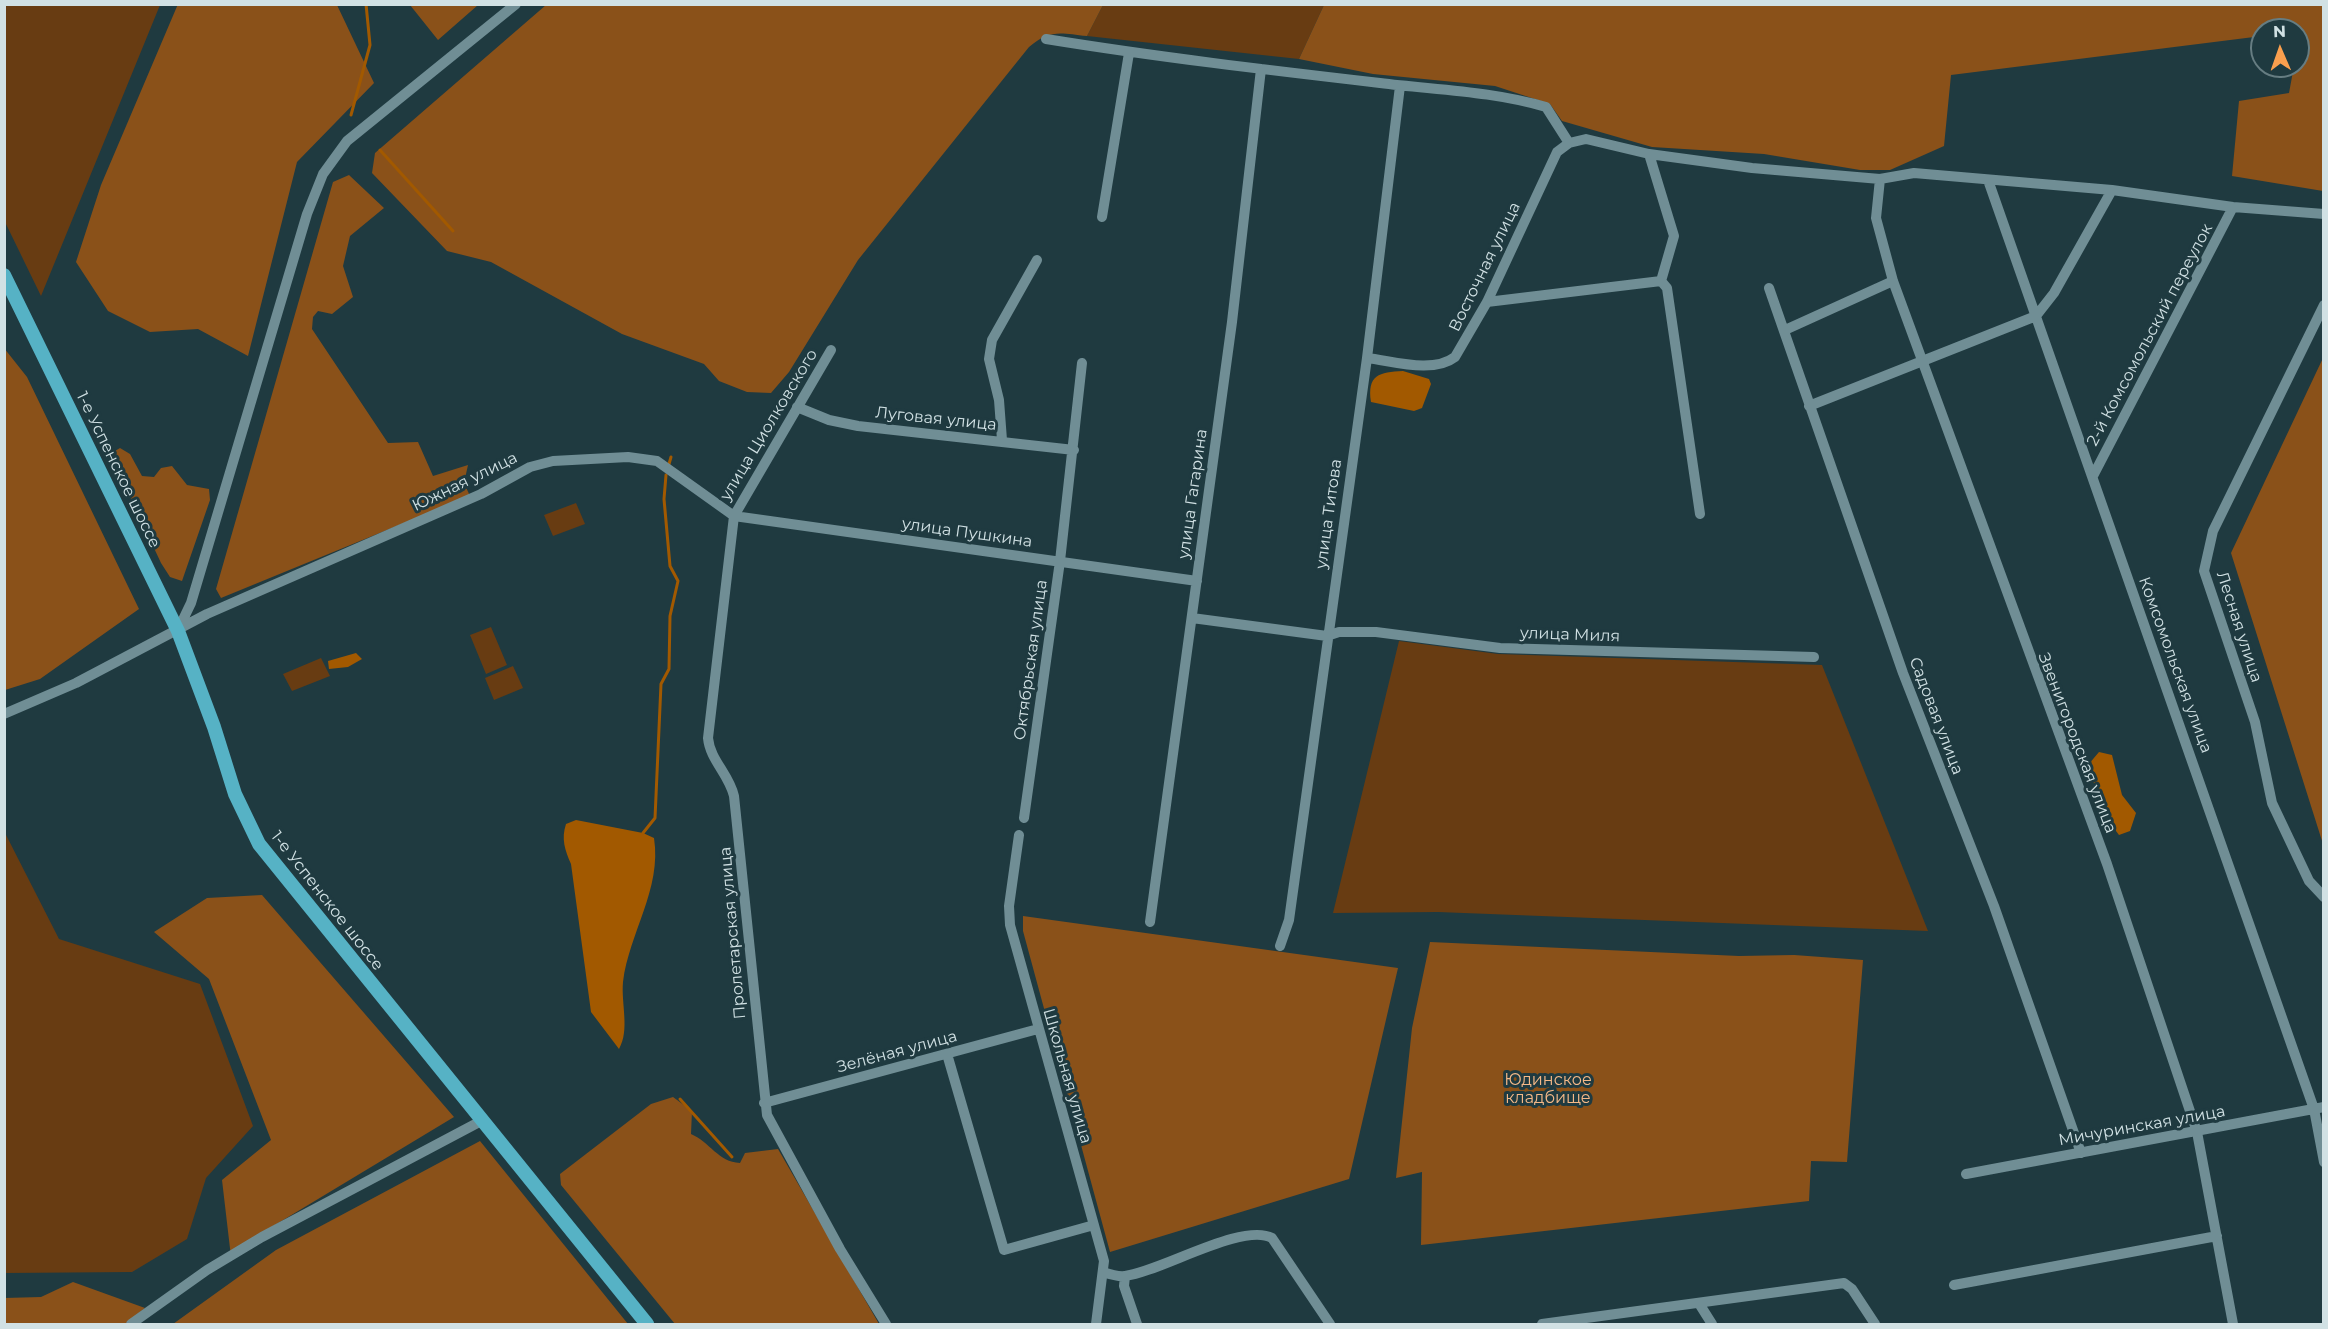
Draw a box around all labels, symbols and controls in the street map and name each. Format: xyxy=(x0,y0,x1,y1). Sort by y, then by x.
north arrow xyxy=(2250,18,2310,78)
text: N xyxy=(2273,22,2286,41)
street label: Восточная улица xyxy=(1445,199,1525,335)
street label: 2-й Комсомольский переулок xyxy=(2083,221,2217,449)
street label: улица Циолковского xyxy=(716,346,822,504)
street label: 1-е Успенское шоссе xyxy=(72,389,164,551)
street label: Луговая улица xyxy=(874,403,998,435)
street label: улица Гагарина xyxy=(1174,428,1212,560)
street label: Южная улица xyxy=(409,448,521,516)
street label: улица Титова xyxy=(1312,458,1346,570)
street label: улица Пушкина xyxy=(901,514,1033,552)
street label: Лесная улица xyxy=(2212,569,2266,685)
street label: Комсомольская улица xyxy=(2134,574,2216,756)
street label: Октябрьская улица xyxy=(1010,579,1052,741)
street label: улица Миля xyxy=(1520,624,1620,646)
street label: Звенигородская улица xyxy=(2034,650,2120,836)
street label: Садовая улица xyxy=(1905,655,1967,777)
street label: 1-е Успенское шоссе xyxy=(267,828,387,974)
street label: Пролетарская улица xyxy=(716,846,750,1020)
street label: Школьная улица xyxy=(1039,1006,1095,1146)
street label: Зелёная улица xyxy=(835,1027,959,1077)
park label: Юдинское кладбище xyxy=(1504,1070,1592,1108)
street label: Мичуринская улица xyxy=(2057,1102,2227,1150)

